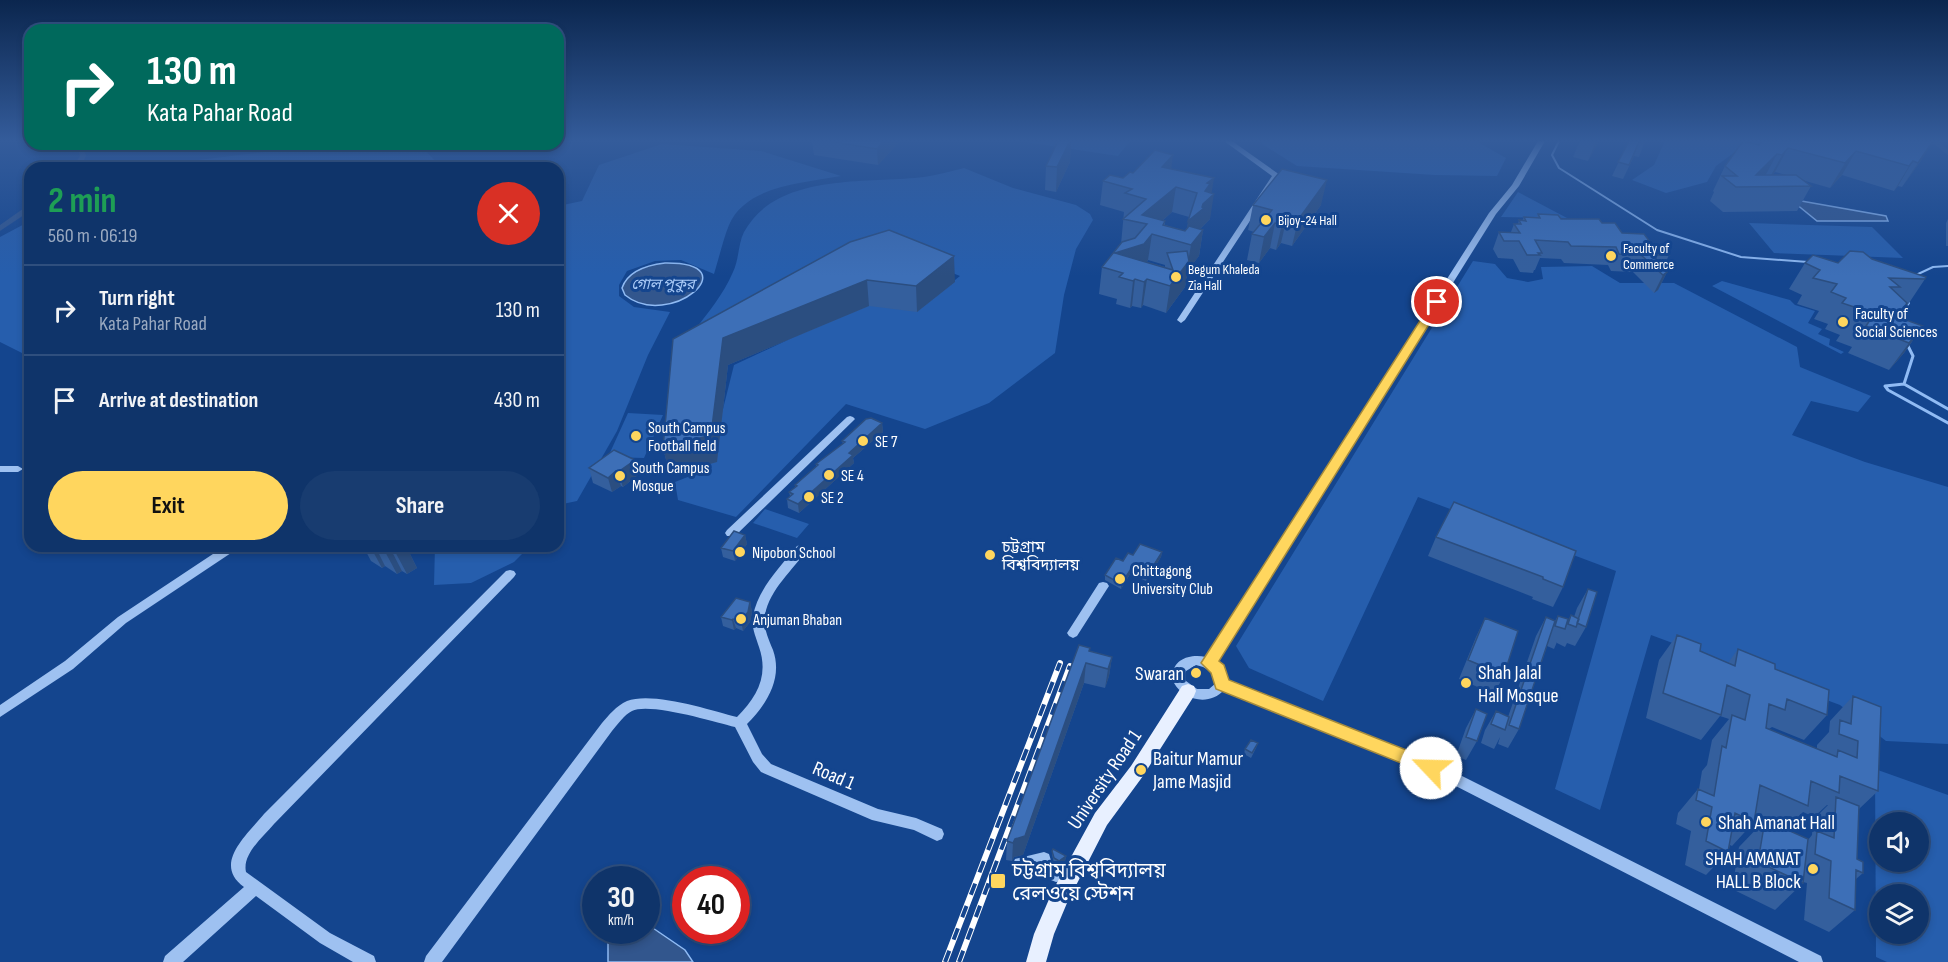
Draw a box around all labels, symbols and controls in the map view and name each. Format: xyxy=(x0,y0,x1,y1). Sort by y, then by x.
text: 130 m xyxy=(147,46,237,97)
icon: right xyxy=(48,48,126,126)
text: Kata Pahar Road xyxy=(147,97,293,129)
text: 2 min xyxy=(48,180,117,223)
button: close xyxy=(477,182,540,245)
place label: Bijoy-24 Hall xyxy=(1278,212,1337,229)
marker: Bijoy-24 Hall xyxy=(1259,213,1273,227)
text: 560 m · 06:19 xyxy=(48,224,137,248)
place label: Faculty of Commerce xyxy=(1623,240,1674,273)
marker: Faculty of Commerce xyxy=(1604,249,1618,263)
place label: Begum Khaleda Zia Hall xyxy=(1188,261,1260,294)
marker: Begum Khaleda Zia Hall xyxy=(1169,270,1183,284)
water label: গোল পুকুর xyxy=(631,275,698,294)
pin xyxy=(1411,276,1462,327)
text: Turn right xyxy=(99,285,175,312)
icon: arrive xyxy=(1420,285,1453,318)
icon: right xyxy=(48,294,81,327)
text: 130 m xyxy=(496,297,540,324)
place label: Faculty of Social Sciences xyxy=(1855,305,1938,342)
text: Kata Pahar Road xyxy=(99,312,207,336)
marker: Faculty of Social Sciences xyxy=(1836,315,1850,329)
icon: arrive xyxy=(48,384,81,417)
text: Arrive at destination xyxy=(99,387,258,414)
text: 430 m xyxy=(494,387,540,414)
place label: South Campus Football field xyxy=(648,419,726,456)
marker: South Campus Football field xyxy=(629,429,643,443)
place label: SE 7 xyxy=(875,433,898,452)
marker: SE 7 xyxy=(856,434,870,448)
place label: South Campus Mosque xyxy=(632,459,710,496)
place label: SE 4 xyxy=(841,467,864,486)
marker: SE 4 xyxy=(822,468,836,482)
marker: South Campus Mosque xyxy=(613,469,627,483)
button: Exit xyxy=(48,471,288,540)
button: Share xyxy=(300,471,540,540)
place label: SE 2 xyxy=(821,489,844,508)
marker: SE 2 xyxy=(802,490,816,504)
place label: চট্টগ্রাম বিশ্ববিদ্যালয় xyxy=(1001,537,1081,575)
place label: Nipobon School xyxy=(752,544,835,563)
marker: Nipobon School xyxy=(733,545,747,559)
marker: চট্টগ্রাম বিশ্ববিদ্যালয় xyxy=(983,548,997,562)
place label: Chittagong University Club xyxy=(1132,562,1213,599)
marker: Chittagong University Club xyxy=(1113,572,1127,586)
place label: Anjuman Bhaban xyxy=(752,611,842,630)
marker: Anjuman Bhaban xyxy=(734,612,748,626)
place label: Shah Jalal Hall Mosque xyxy=(1478,661,1559,708)
place label: Swaran xyxy=(1135,662,1184,686)
marker: Swaran xyxy=(1189,666,1203,680)
marker: Shah Jalal Hall Mosque xyxy=(1459,676,1473,690)
street label: University Road 1 xyxy=(1063,725,1147,834)
position arrow xyxy=(1399,736,1463,800)
place label: Baitur Mamur Jame Masjid xyxy=(1152,747,1244,794)
street label: Road 1 xyxy=(809,756,858,795)
marker: Baitur Mamur Jame Masjid xyxy=(1134,763,1148,777)
place label: Shah Amanat Hall xyxy=(1718,811,1835,835)
map controls xyxy=(1869,812,1929,944)
button: sound xyxy=(1869,812,1929,872)
marker: Shah Amanat Hall xyxy=(1699,815,1713,829)
place label: SHAH AMANAT HALL B Block xyxy=(1705,847,1801,894)
place label: চট্টগ্রাম বিশ্ববিদ্যালয় রেলওয়ে স্টেশন xyxy=(1011,858,1166,906)
marker: SHAH AMANAT HALL B Block xyxy=(1806,862,1820,876)
speed limit sign: 40 xyxy=(672,866,750,944)
marker: চট্টগ্রাম বিশ্ববিদ্যালয় রেলওয়ে স্টেশন xyxy=(989,872,1007,890)
text: 30 xyxy=(607,880,635,916)
button: layers xyxy=(1869,884,1929,944)
text: km/h xyxy=(608,911,634,930)

